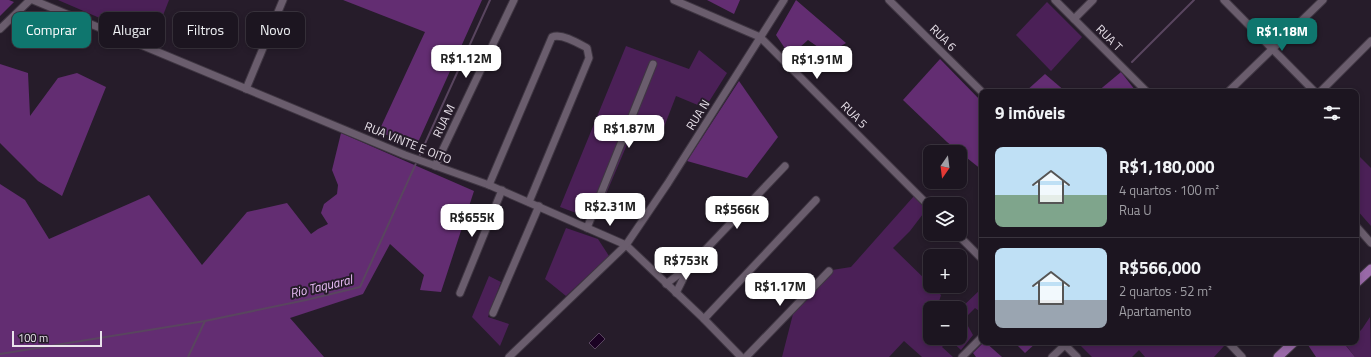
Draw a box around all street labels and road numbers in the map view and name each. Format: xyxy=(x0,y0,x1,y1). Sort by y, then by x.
street label: RUA 6 xyxy=(925,20,961,56)
street label: RUA T xyxy=(1092,20,1128,56)
street label: RUA N xyxy=(681,96,714,134)
street label: RUA 5 xyxy=(836,97,872,133)
street label: RUA M xyxy=(427,101,460,141)
street label: RUA VINTE E OITO xyxy=(362,116,455,169)

